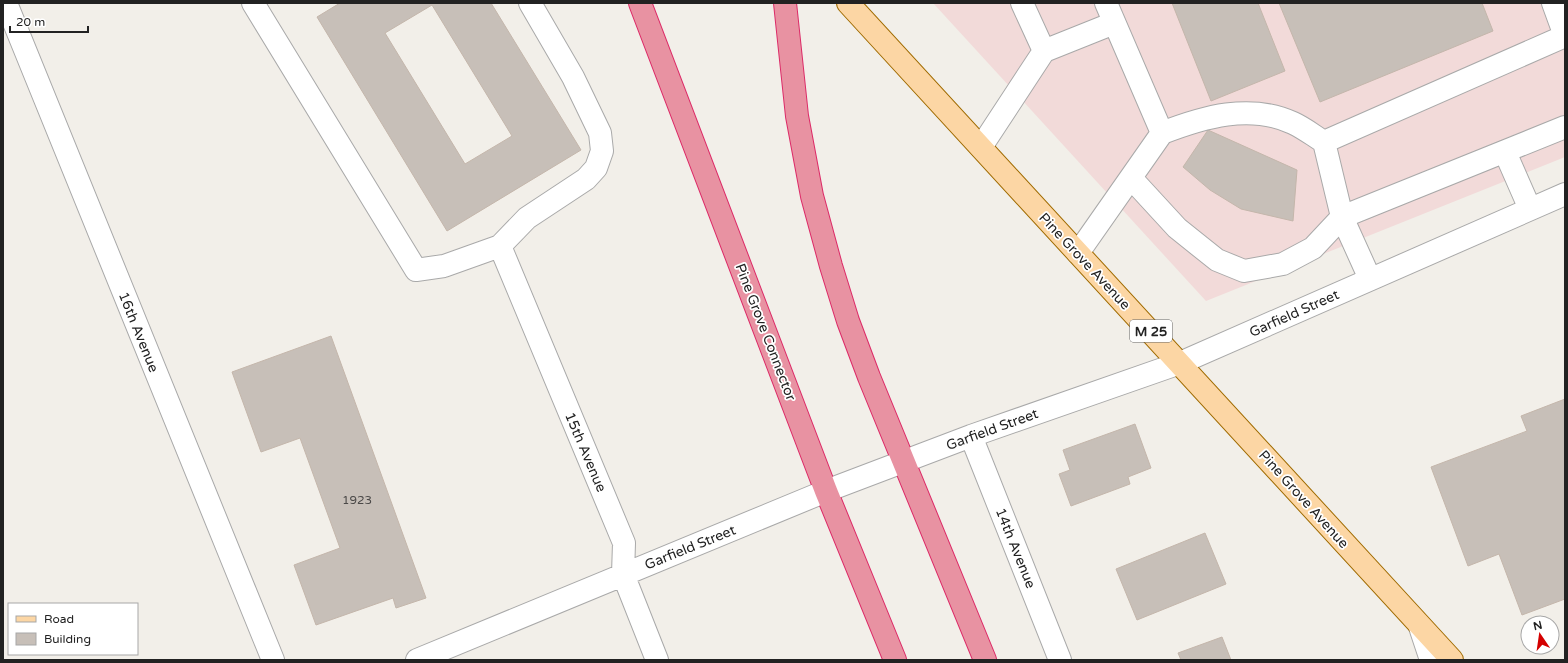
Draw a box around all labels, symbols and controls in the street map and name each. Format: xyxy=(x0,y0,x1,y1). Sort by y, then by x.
scale bar xyxy=(10,8,88,34)
text: 20 m xyxy=(16,15,45,29)
street label: Pine Grove Avenue xyxy=(1035,209,1134,313)
street label: Pine Grove Connector xyxy=(732,261,800,404)
street label: Garfield Street xyxy=(1247,286,1342,341)
street label: 16th Avenue xyxy=(115,289,162,375)
road number: M 25 xyxy=(1130,320,1172,342)
street label: Garfield Street xyxy=(944,405,1041,454)
street label: 15th Avenue xyxy=(561,410,610,495)
street label: Pine Grove Avenue xyxy=(1255,447,1352,552)
house number: 1923 xyxy=(342,493,372,507)
street label: 14th Avenue xyxy=(992,505,1039,591)
street label: Garfield Street xyxy=(642,521,739,573)
legend xyxy=(8,603,138,655)
text: Road xyxy=(44,612,74,626)
north arrow xyxy=(1520,615,1560,655)
text: N xyxy=(1532,618,1544,633)
text: Building xyxy=(44,632,91,646)

